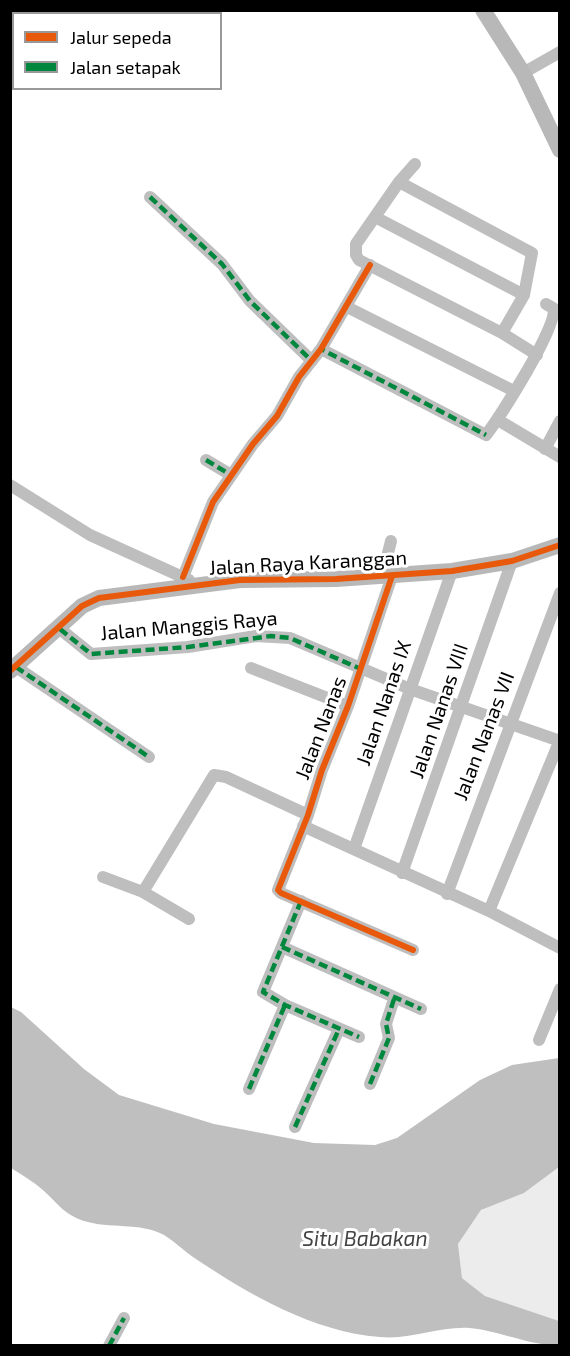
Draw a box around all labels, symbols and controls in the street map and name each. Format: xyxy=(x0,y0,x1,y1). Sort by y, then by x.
legend xyxy=(12,12,222,90)
text: Jalur sepeda xyxy=(70,26,172,48)
text: Jalan setapak xyxy=(70,56,181,78)
street label: Jalan Raya Karanggan xyxy=(208,546,408,580)
street label: Jalan Manggis Raya xyxy=(99,606,279,646)
street label: Jalan Nanas IX xyxy=(351,637,417,769)
street label: Jalan Nanas VIII xyxy=(405,640,473,782)
street label: Jalan Nanas VII xyxy=(448,668,520,804)
street label: Jalan Nanas xyxy=(290,673,352,783)
water label: Situ Babakan xyxy=(302,1226,428,1252)

